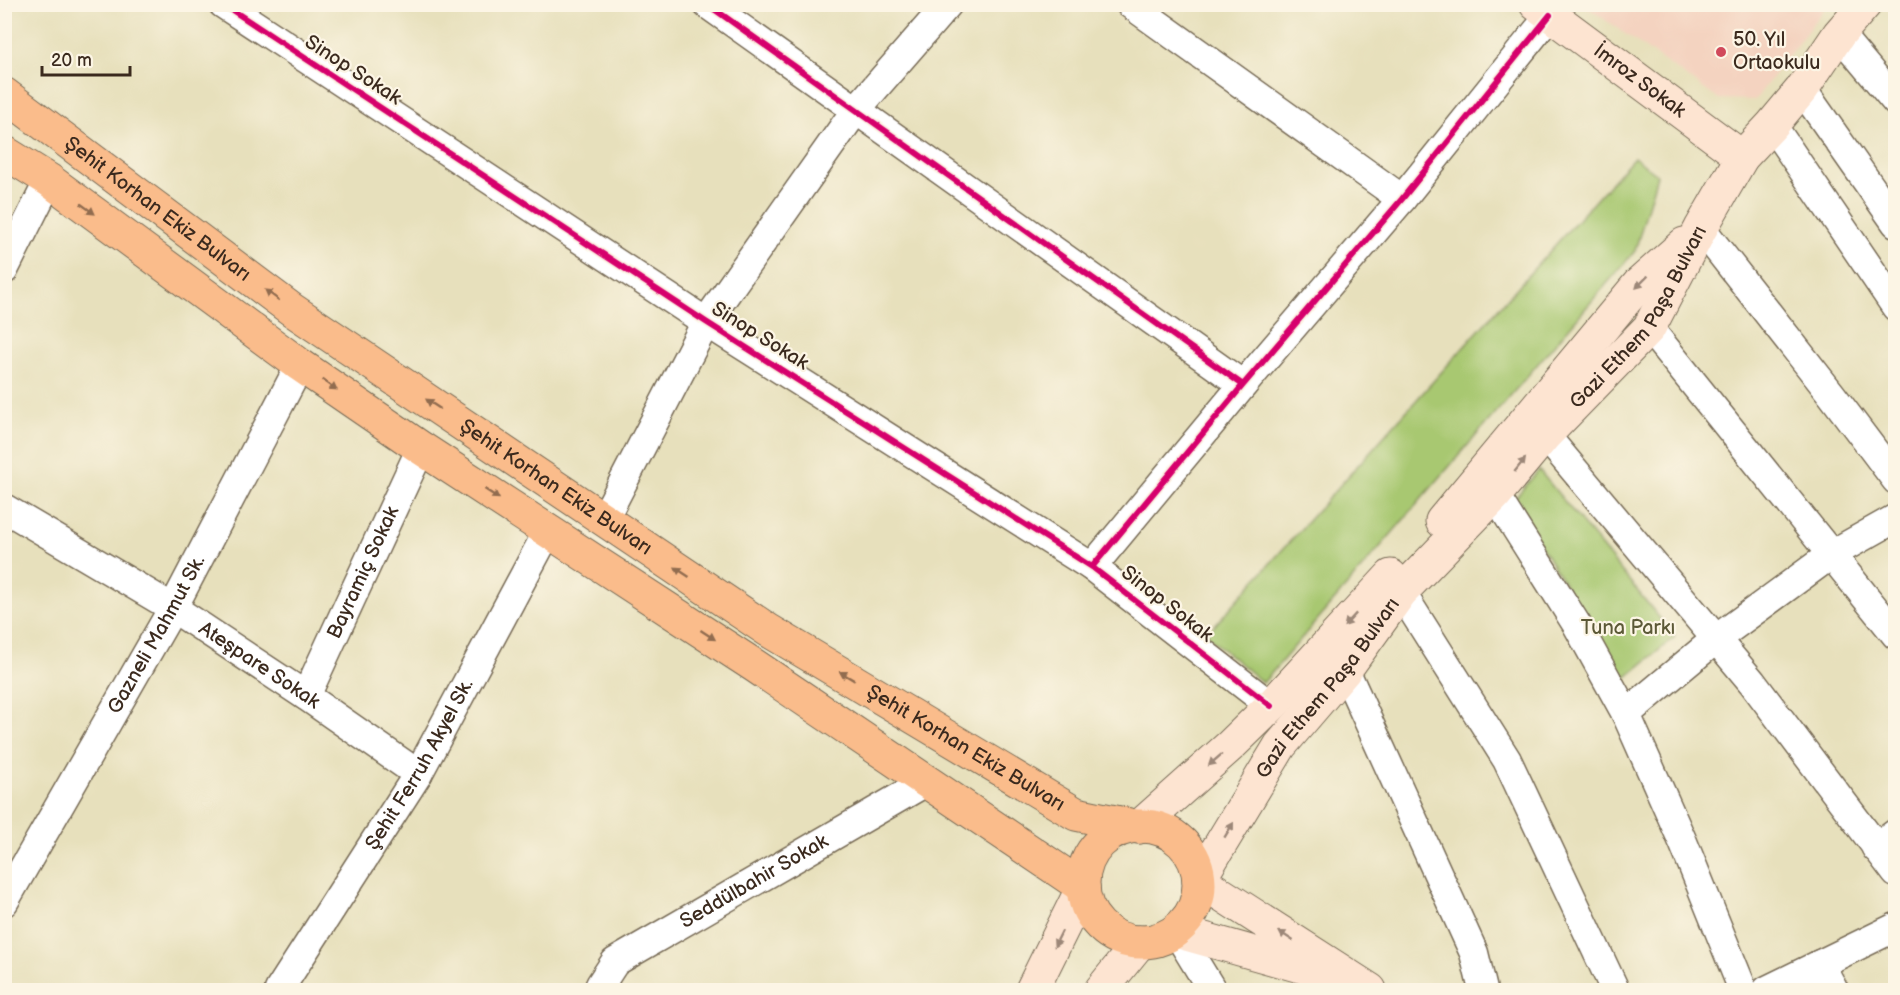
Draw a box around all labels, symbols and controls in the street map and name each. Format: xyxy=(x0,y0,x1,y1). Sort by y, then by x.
place label: 50. Yıl Ortaokulu xyxy=(1733,28,1820,75)
street label: Sinop Sokak xyxy=(300,30,406,110)
street label: İmroz Sokak xyxy=(1589,38,1691,123)
scale bar xyxy=(42,39,130,77)
marker: 50. Yıl Ortaokulu xyxy=(1714,45,1728,59)
text: 20 m xyxy=(51,50,92,71)
street label: Şehit Korhan Ekiz Bulvarı xyxy=(60,132,255,287)
one-way arrow xyxy=(79,203,95,215)
street label: Gazi Ethem Paşa Bulvarı xyxy=(1565,222,1712,414)
one-way arrow xyxy=(1635,275,1650,289)
one-way arrow xyxy=(264,289,279,301)
street label: Sinop Sokak xyxy=(707,297,813,375)
one-way arrow xyxy=(322,379,338,390)
one-way arrow xyxy=(425,399,441,410)
street label: Şehit Korhan Ekiz Bulvarı xyxy=(455,414,657,560)
one-way arrow xyxy=(1513,458,1526,473)
one-way arrow xyxy=(484,489,500,500)
street label: Bayramiç Sokak xyxy=(322,502,404,643)
street label: Gazneli Mahmut Sk. xyxy=(103,551,211,718)
street label: Sinop Sokak xyxy=(1116,561,1218,647)
one-way arrow xyxy=(674,566,690,577)
street label: Gazi Ethem Paşa Bulvarı xyxy=(1251,593,1405,783)
one-way arrow xyxy=(1344,613,1358,627)
street label: Ateşpare Sokak xyxy=(194,616,325,714)
park label: Tuna Parkı xyxy=(1581,616,1675,640)
one-way arrow xyxy=(700,629,716,640)
one-way arrow xyxy=(838,672,855,682)
street label: Şehit Ferruh Akyel Sk. xyxy=(360,674,479,855)
street label: Şehit Korhan Ekiz Bulvarı xyxy=(863,680,1069,817)
one-way arrow xyxy=(1208,753,1223,766)
one-way arrow xyxy=(1224,822,1235,838)
street label: Seddülbahir Sokak xyxy=(676,829,833,934)
one-way arrow xyxy=(1053,930,1062,947)
one-way arrow xyxy=(1278,930,1294,942)

